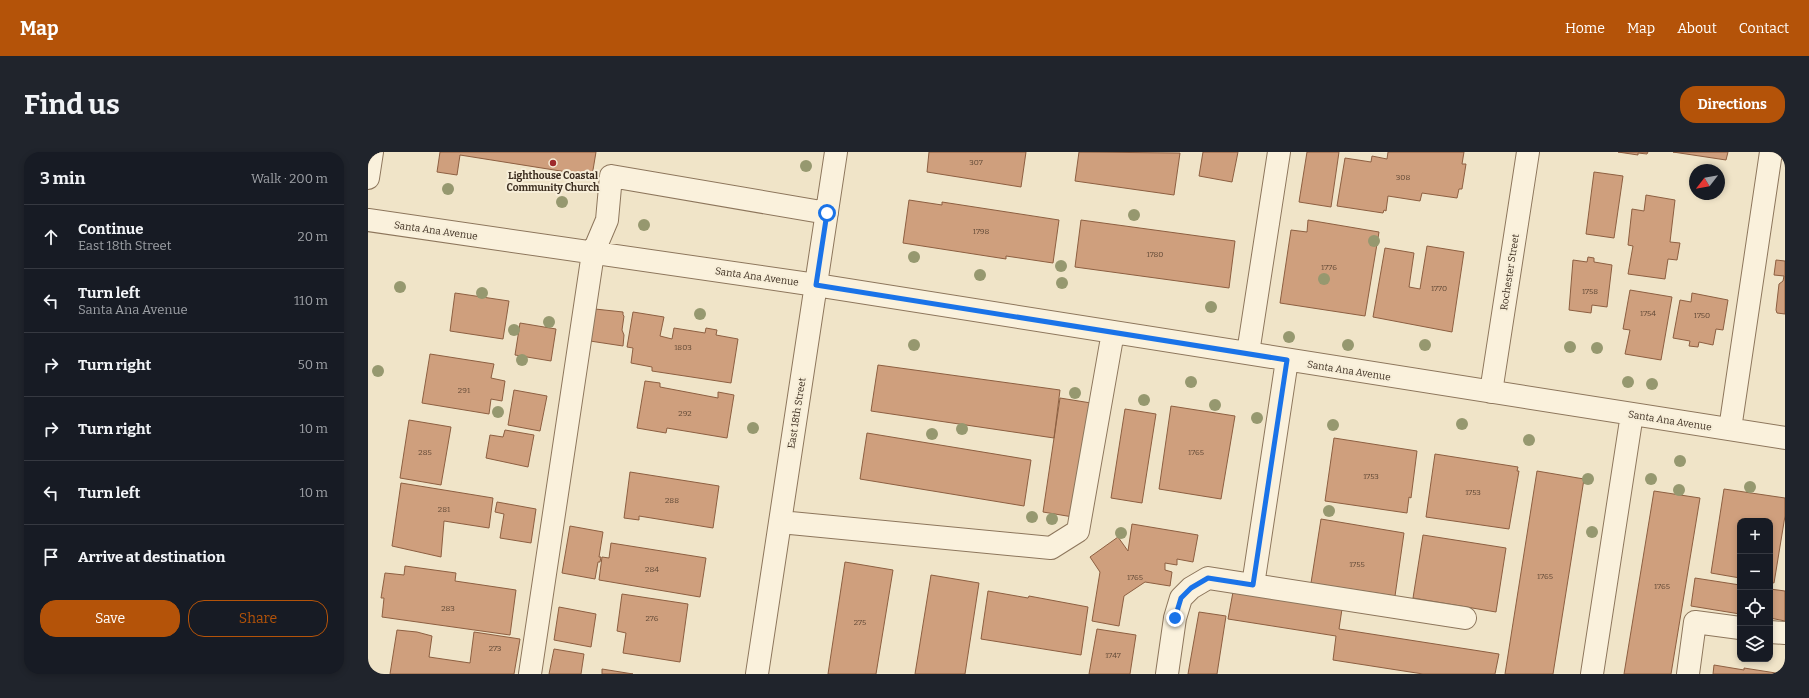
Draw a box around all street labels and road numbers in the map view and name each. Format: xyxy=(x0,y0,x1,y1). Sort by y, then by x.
street label: Santa Ana Avenue xyxy=(393,219,478,243)
street label: Rochester Street xyxy=(1498,233,1522,311)
street label: Santa Ana Avenue xyxy=(714,265,799,289)
street label: Santa Ana Avenue xyxy=(1306,358,1391,384)
street label: East 18th Street xyxy=(785,376,809,450)
street label: Santa Ana Avenue xyxy=(1627,408,1712,434)

